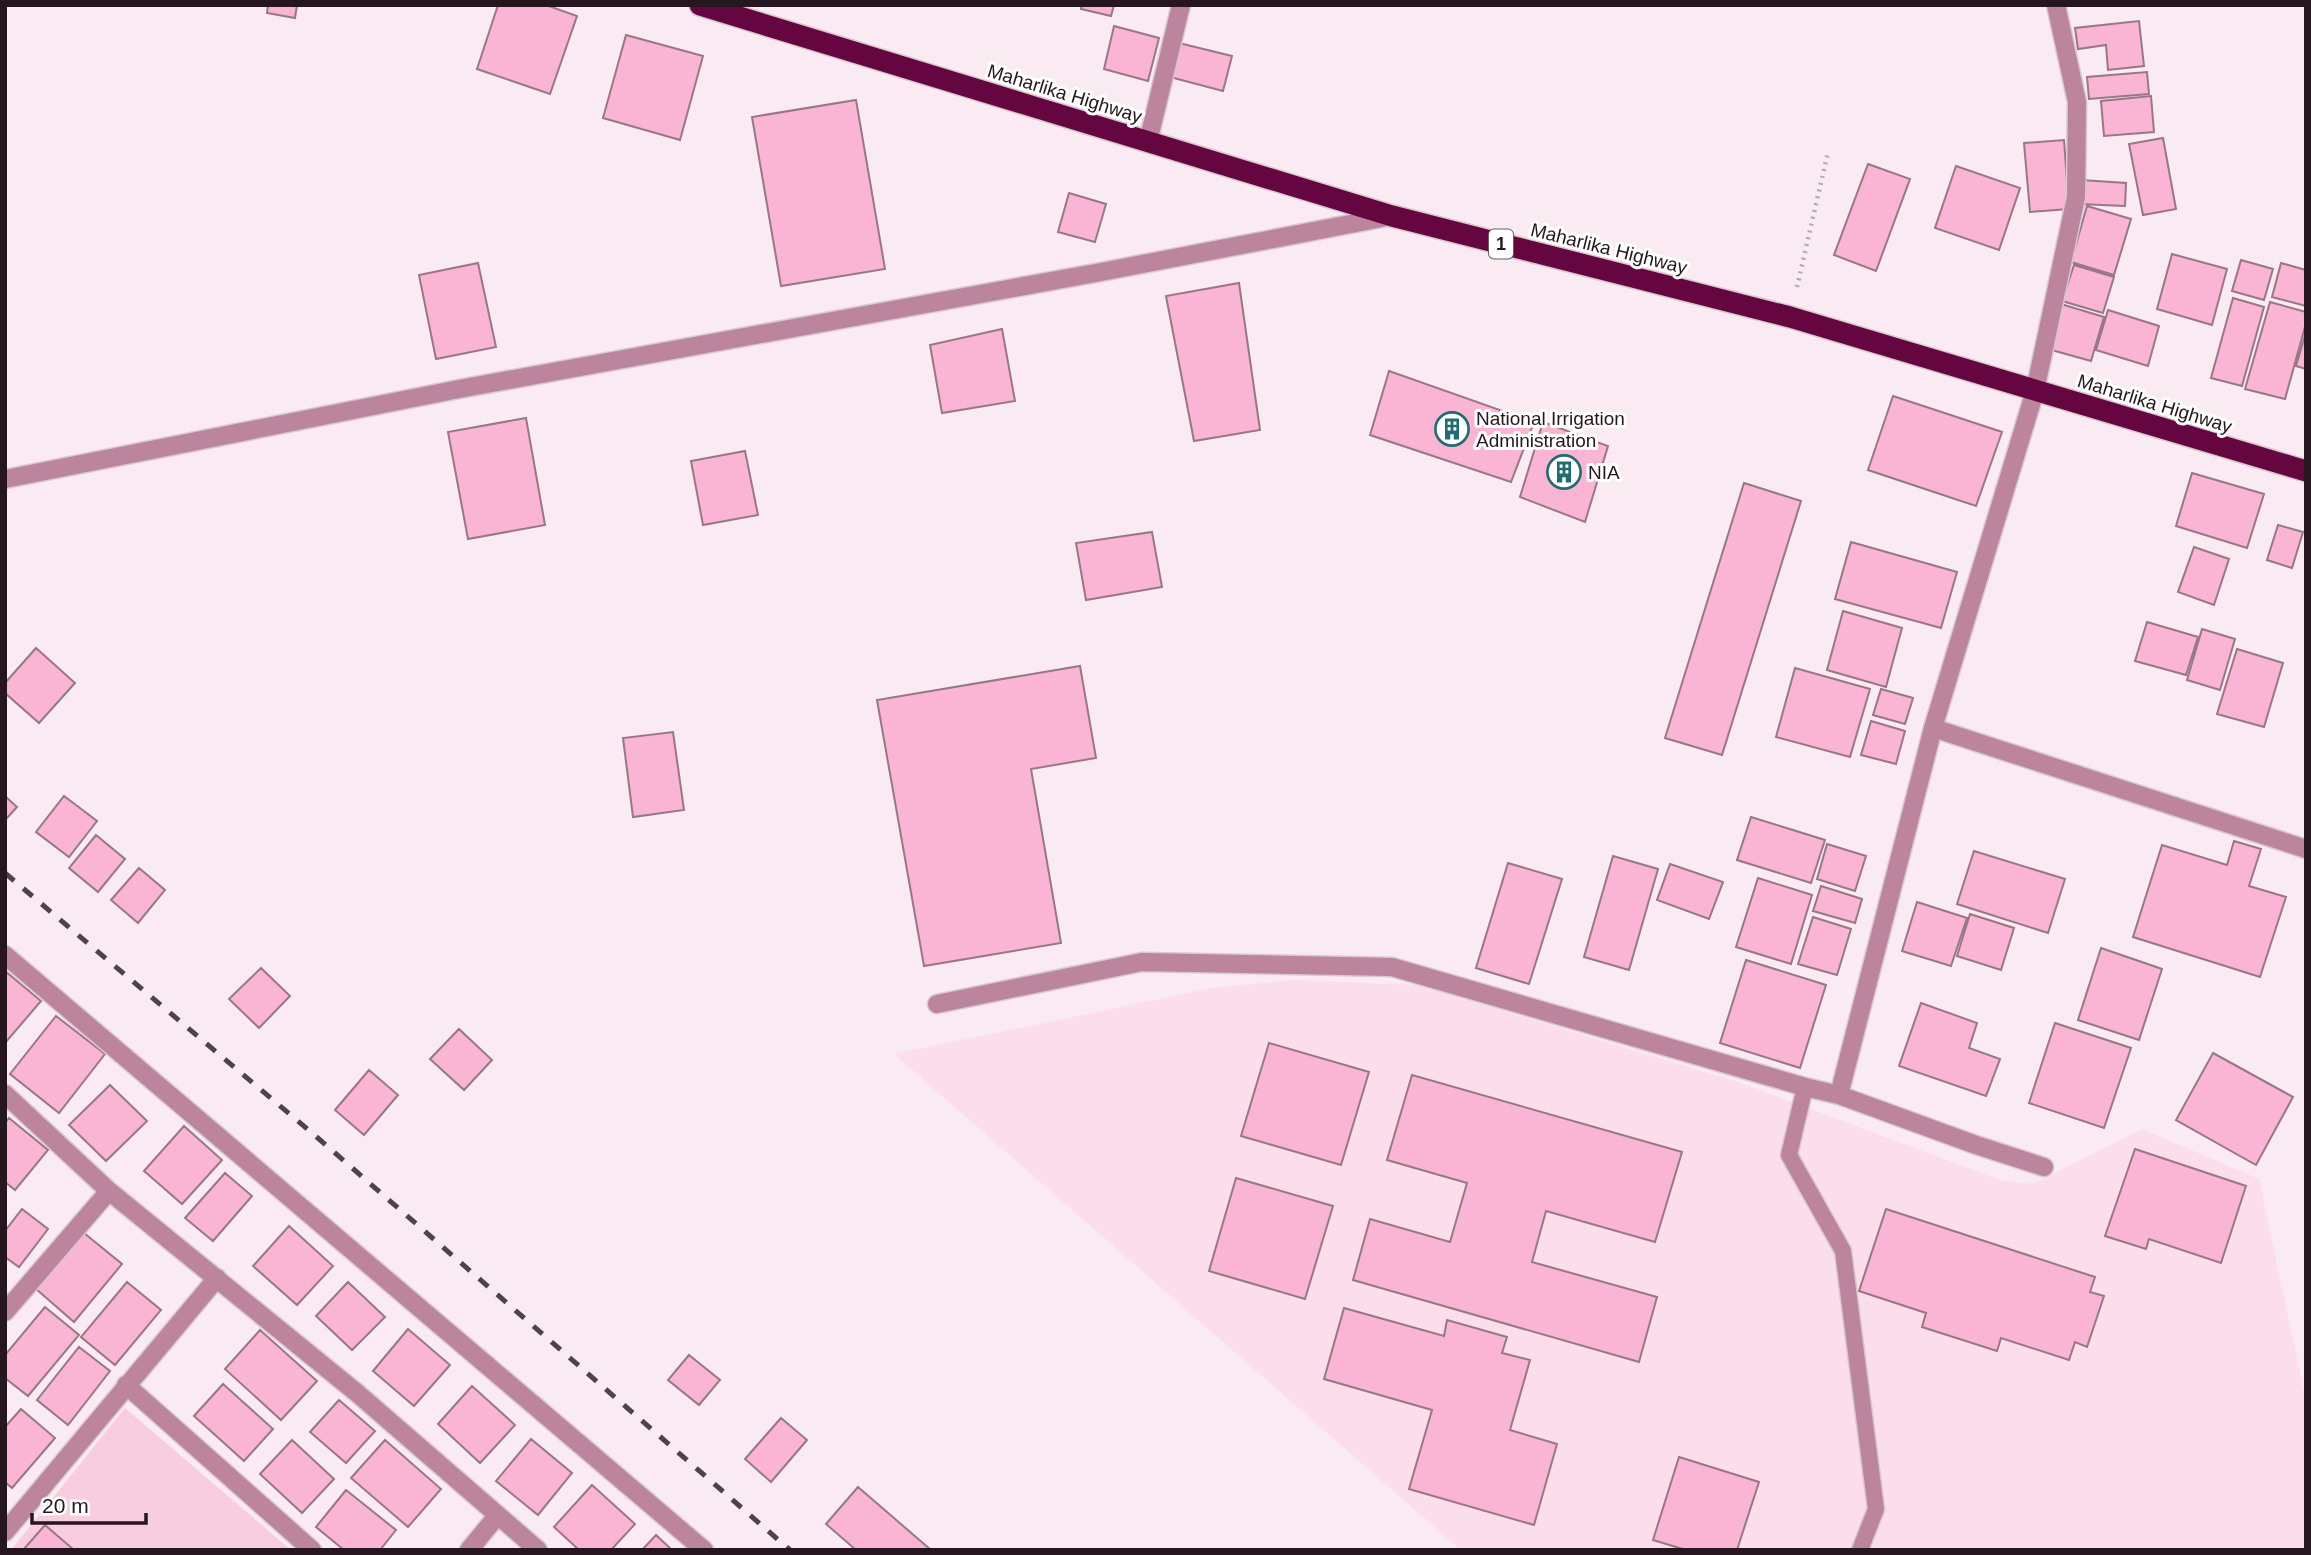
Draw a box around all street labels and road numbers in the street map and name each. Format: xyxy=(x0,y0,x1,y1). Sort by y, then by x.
street label: Maharlika Highway xyxy=(985,60,1145,127)
street label: Maharlika Highway xyxy=(1528,219,1690,278)
road number: 1 xyxy=(1489,230,1513,258)
street label: Maharlika Highway xyxy=(2075,370,2235,437)

